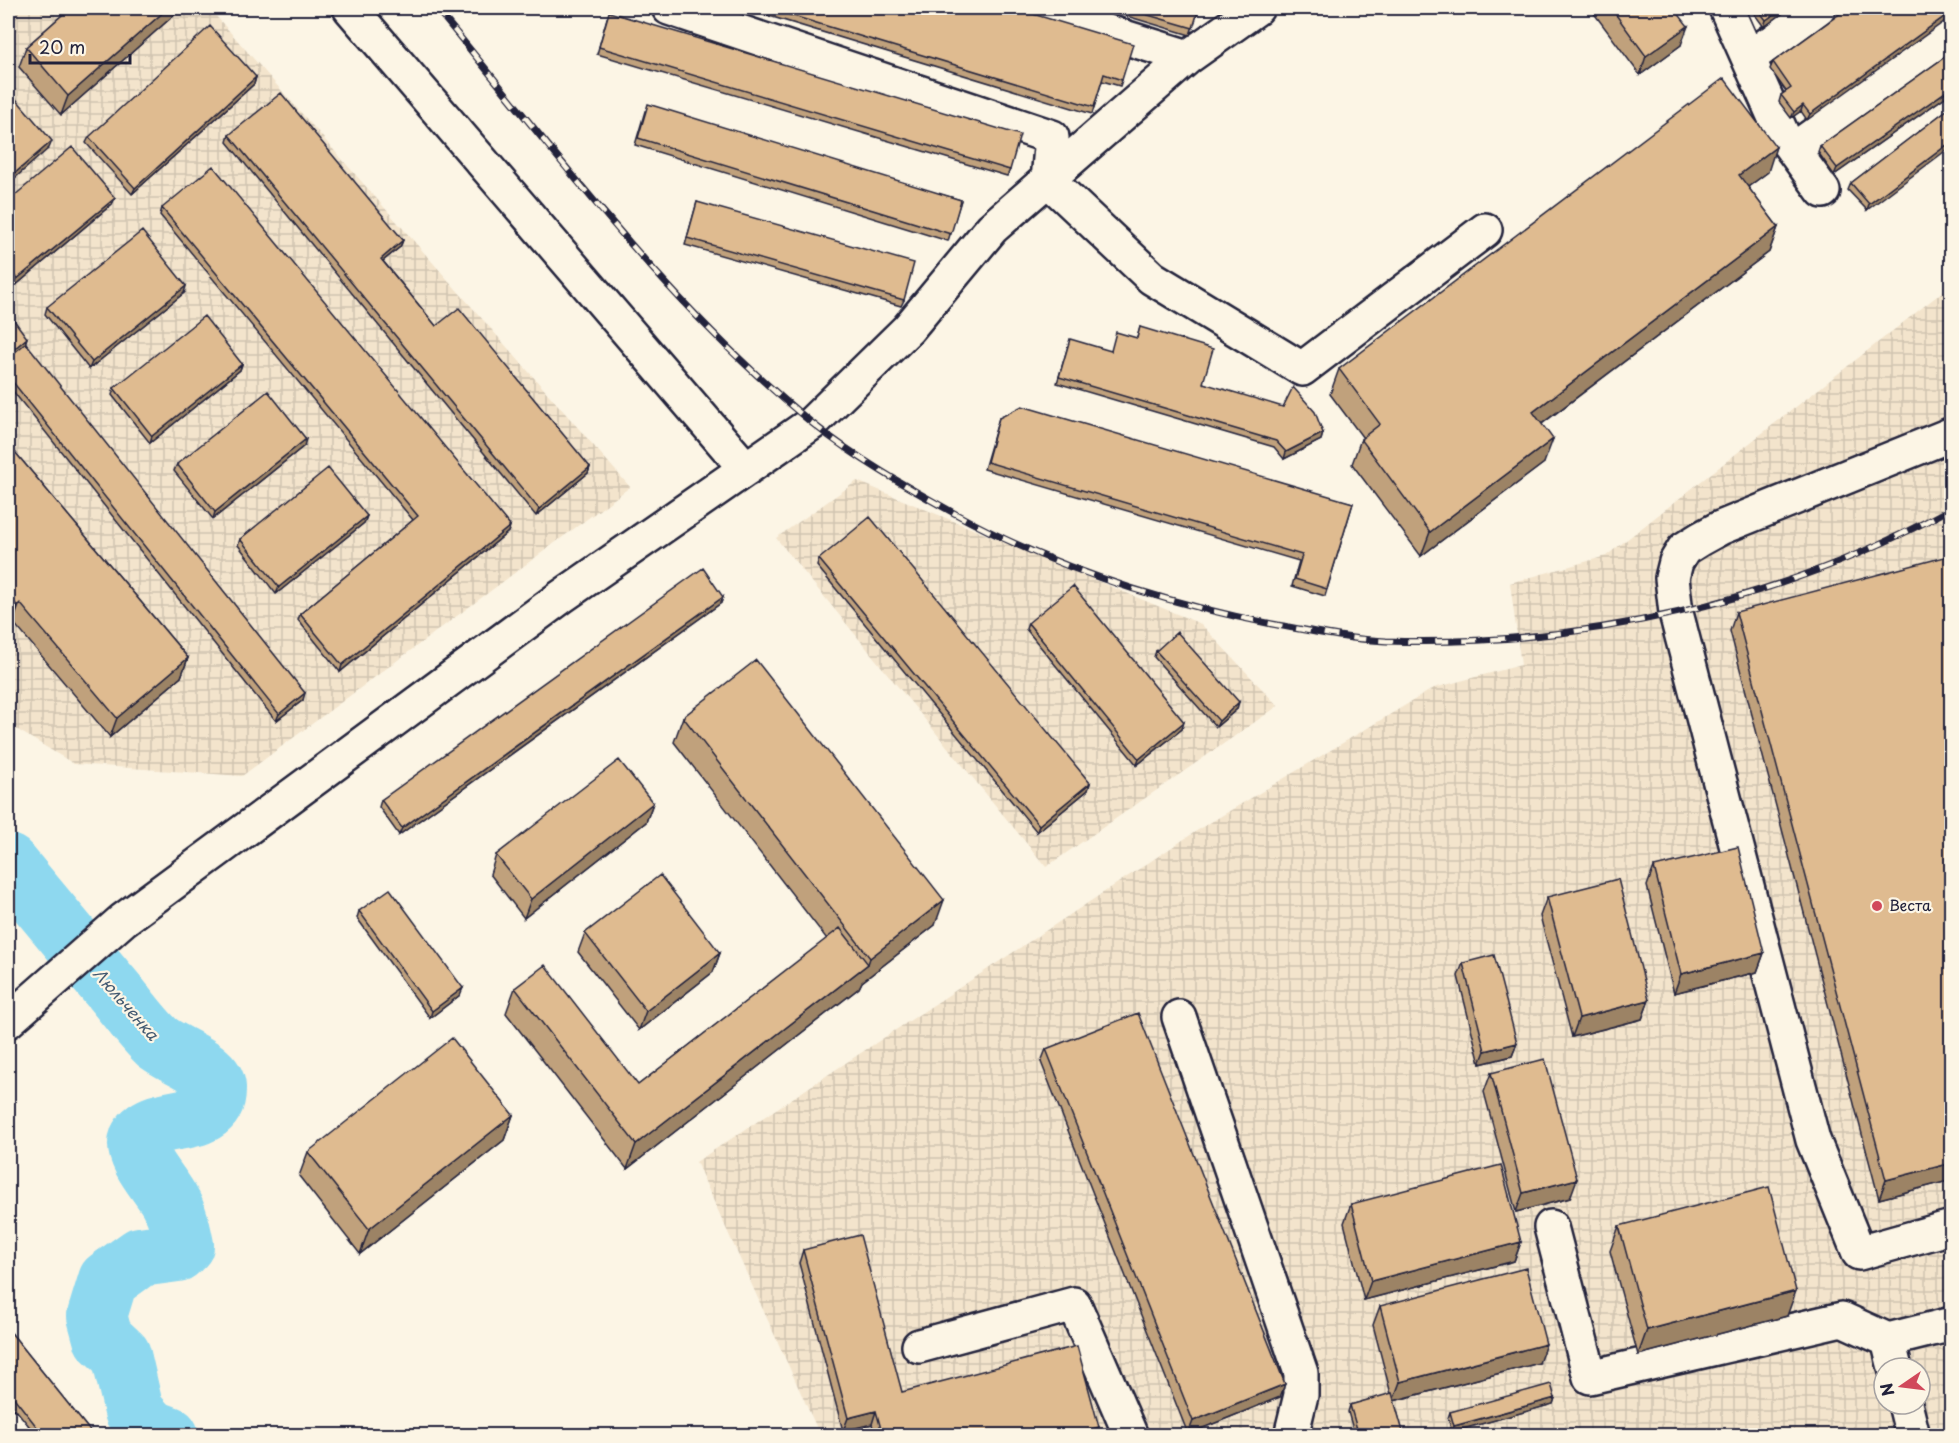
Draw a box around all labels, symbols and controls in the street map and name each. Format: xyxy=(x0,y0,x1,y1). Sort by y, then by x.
scale bar xyxy=(30,27,130,65)
text: 20 m xyxy=(39,33,85,60)
place label: Веста xyxy=(1889,893,1932,916)
marker: Веста xyxy=(1870,899,1884,913)
water label: Люльченка xyxy=(88,962,166,1046)
north arrow xyxy=(1872,1356,1932,1416)
text: N xyxy=(1873,1381,1900,1399)

